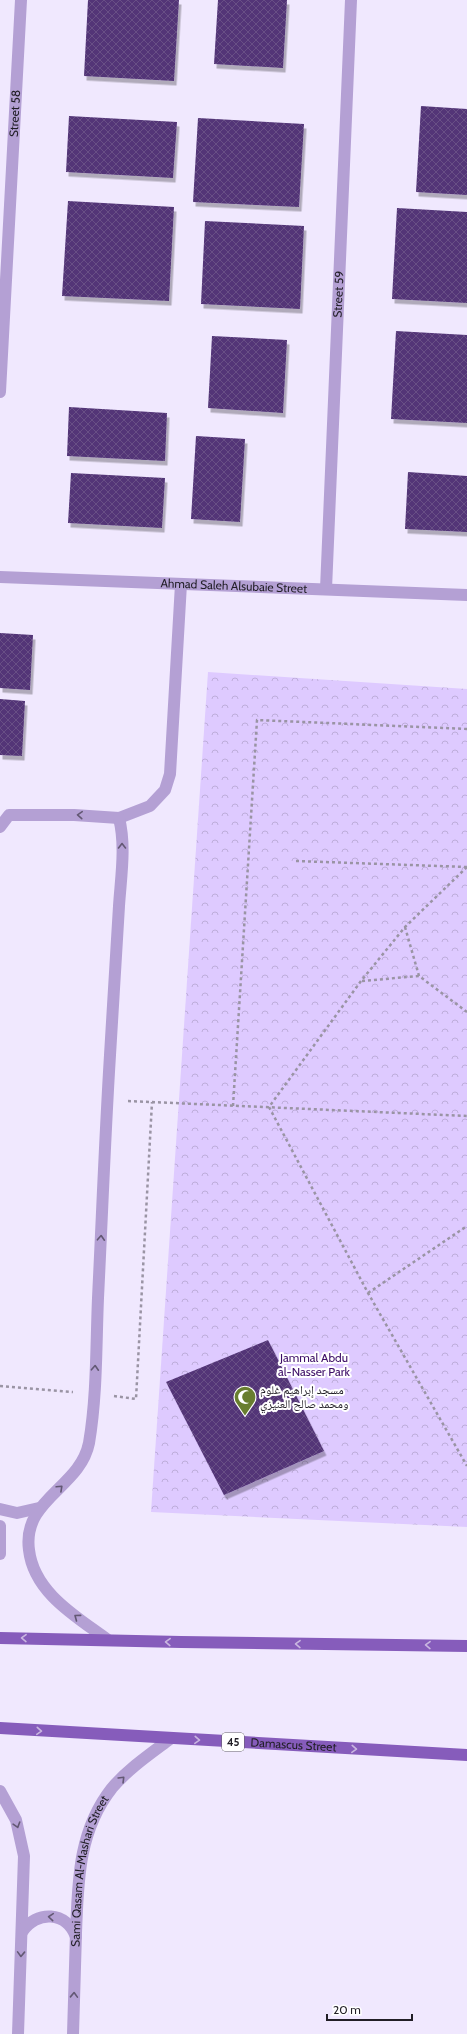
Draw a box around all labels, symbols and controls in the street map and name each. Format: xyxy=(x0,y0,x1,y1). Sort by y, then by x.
street label: Street 58 xyxy=(6,89,23,137)
street label: Street 59 xyxy=(330,270,347,318)
street label: Ahmad Saleh Alsubaie Street xyxy=(160,575,307,596)
one-way arrow xyxy=(77,811,83,820)
one-way arrow xyxy=(118,843,127,849)
one-way arrow xyxy=(97,1235,105,1241)
park label: Jammal Abdu al-Nasser Park xyxy=(278,1350,351,1379)
one-way arrow xyxy=(91,1365,100,1371)
place label: مسجد إبراهيم غلوم ومحمد صالح العنيزي xyxy=(260,1382,349,1414)
mosque icon: مسجد إبراهيم غلوم ومحمد صالح العنيزي xyxy=(232,1384,258,1417)
one-way arrow xyxy=(55,1486,63,1493)
one-way arrow xyxy=(74,1615,81,1622)
one-way arrow xyxy=(21,1634,27,1642)
one-way arrow xyxy=(165,1638,171,1646)
one-way arrow xyxy=(295,1640,301,1648)
one-way arrow xyxy=(425,1641,431,1649)
one-way arrow xyxy=(36,1726,42,1735)
road number: 45 xyxy=(222,1733,244,1751)
street label: Damascus Street xyxy=(250,1735,337,1754)
one-way arrow xyxy=(194,1736,200,1745)
one-way arrow xyxy=(351,1744,357,1753)
one-way arrow xyxy=(117,1776,125,1784)
street label: Sami Qasam Al-Mashari Street xyxy=(68,1792,112,1947)
one-way arrow xyxy=(12,1822,21,1829)
one-way arrow xyxy=(48,1912,54,1921)
one-way arrow xyxy=(17,1951,26,1957)
one-way arrow xyxy=(70,1992,79,1998)
scale bar xyxy=(327,1996,412,2022)
text: 20 m xyxy=(333,2002,361,2017)

